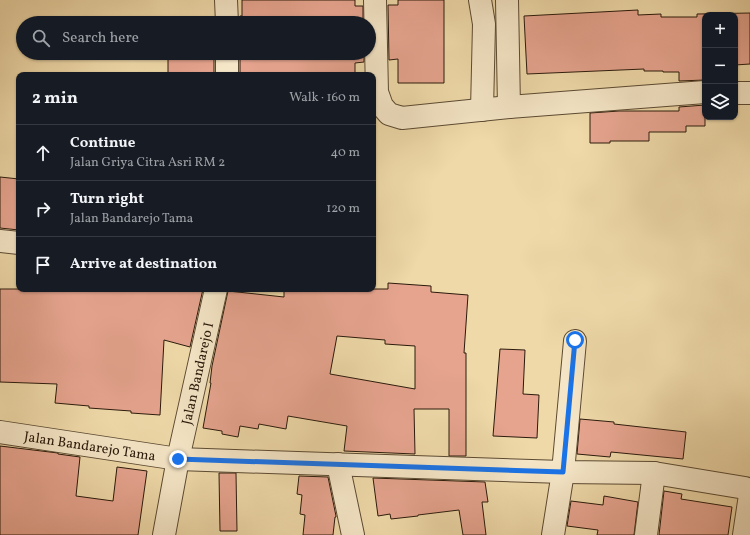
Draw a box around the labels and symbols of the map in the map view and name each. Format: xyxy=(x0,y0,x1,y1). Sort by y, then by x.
street label: Jalan Bandarejo I xyxy=(178,321,219,427)
route start xyxy=(566,331,584,349)
street label: Jalan Bandarejo Tama xyxy=(23,428,157,466)
route end xyxy=(169,450,187,468)

